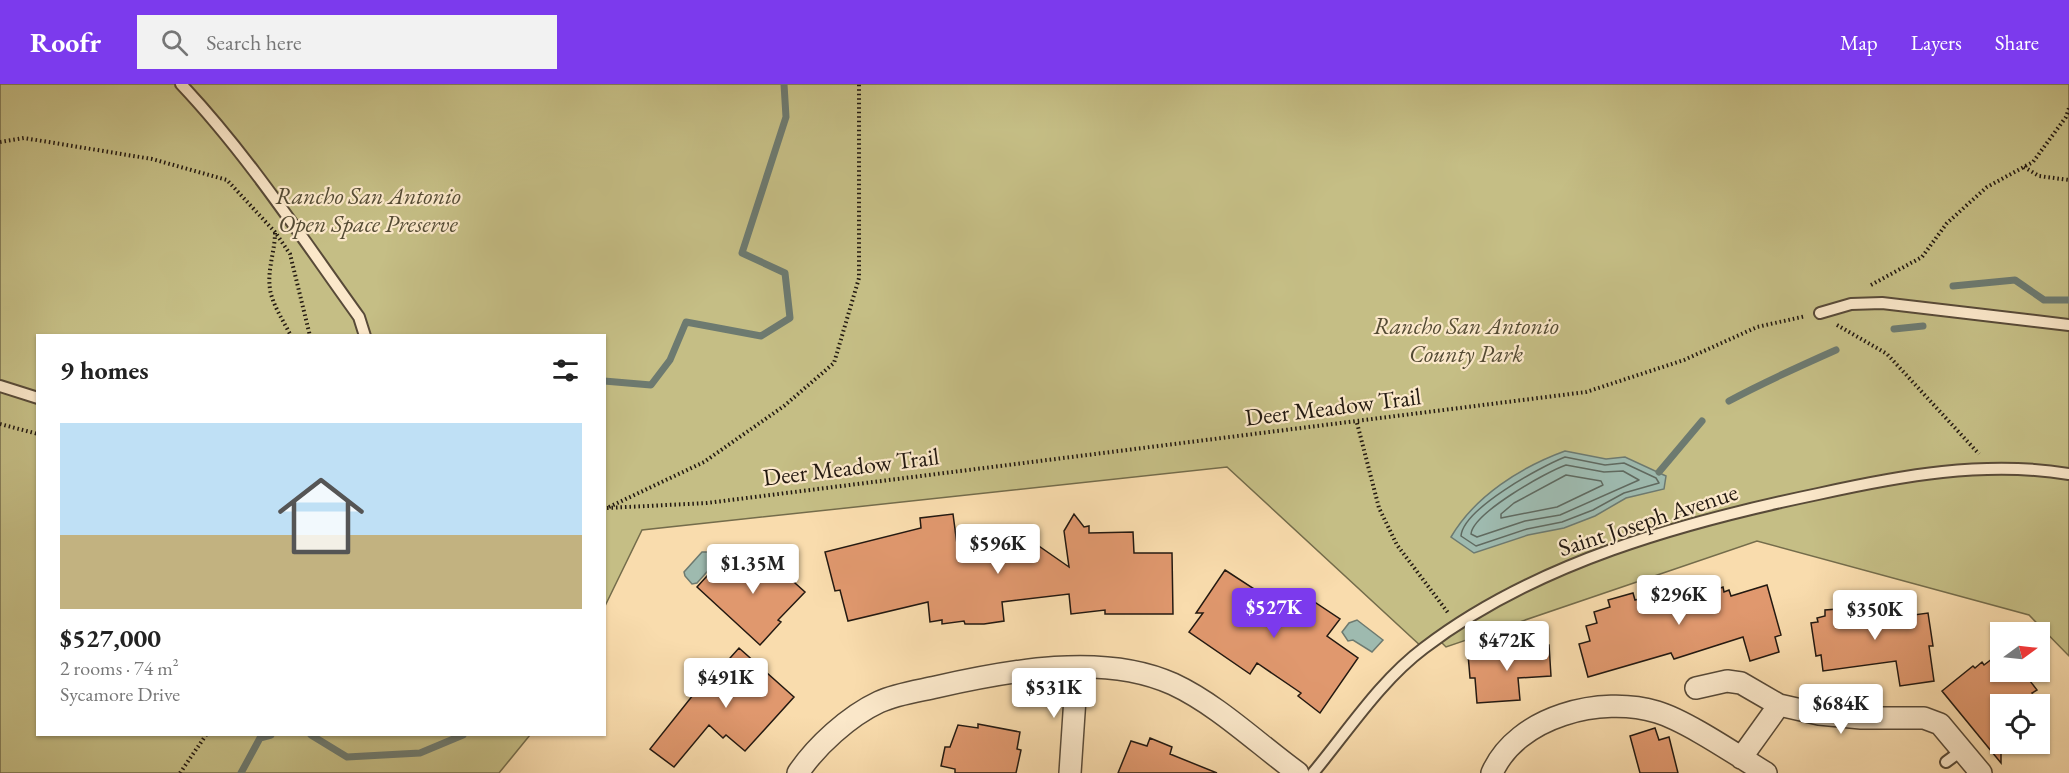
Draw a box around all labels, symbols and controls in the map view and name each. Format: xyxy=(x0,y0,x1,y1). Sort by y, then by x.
search box xyxy=(137,15,557,69)
text: Roofr xyxy=(30,24,101,60)
icon: search xyxy=(158,26,191,59)
text: Search here xyxy=(206,28,302,57)
text: Map xyxy=(1840,29,1878,56)
text: Layers xyxy=(1911,29,1962,56)
text: Share xyxy=(1995,29,2039,56)
park label: Rancho San Antonio Open Space Preserve xyxy=(275,180,461,239)
park label: Rancho San Antonio County Park xyxy=(1373,310,1559,369)
text: 9 homes xyxy=(60,353,149,387)
icon: filters xyxy=(549,354,582,387)
street label: Deer Meadow Trail xyxy=(1243,380,1423,433)
street label: Deer Meadow Trail xyxy=(761,440,941,493)
icon: home xyxy=(267,462,375,570)
street label: Saint Joseph Avenue xyxy=(1554,476,1742,563)
pin: $596K xyxy=(956,524,1040,575)
text: $596K xyxy=(970,530,1026,556)
pin: $1.35M xyxy=(704,544,802,595)
text: $1.35M xyxy=(721,550,785,576)
pin: $296K xyxy=(1637,575,1721,626)
text: $296K xyxy=(1651,581,1707,607)
pin: $527K xyxy=(1232,588,1316,639)
pin: $350K xyxy=(1833,590,1917,641)
text: $527K xyxy=(1246,594,1302,620)
text: $350K xyxy=(1847,596,1903,622)
text: $527,000 xyxy=(60,621,161,655)
pin: $472K xyxy=(1465,621,1549,672)
north arrow xyxy=(1990,622,2050,682)
map controls xyxy=(1990,622,2050,754)
text: $472K xyxy=(1479,627,1535,653)
text: 2 rooms · 74 m² xyxy=(60,655,179,681)
pin: $491K xyxy=(684,658,768,709)
text: $491K xyxy=(698,664,754,690)
pin: $531K xyxy=(1012,668,1096,719)
text: $531K xyxy=(1026,674,1082,700)
text: Sycamore Drive xyxy=(60,681,180,707)
pin: $684K xyxy=(1799,684,1883,735)
text: $684K xyxy=(1813,690,1869,716)
button: locate xyxy=(1990,694,2050,754)

